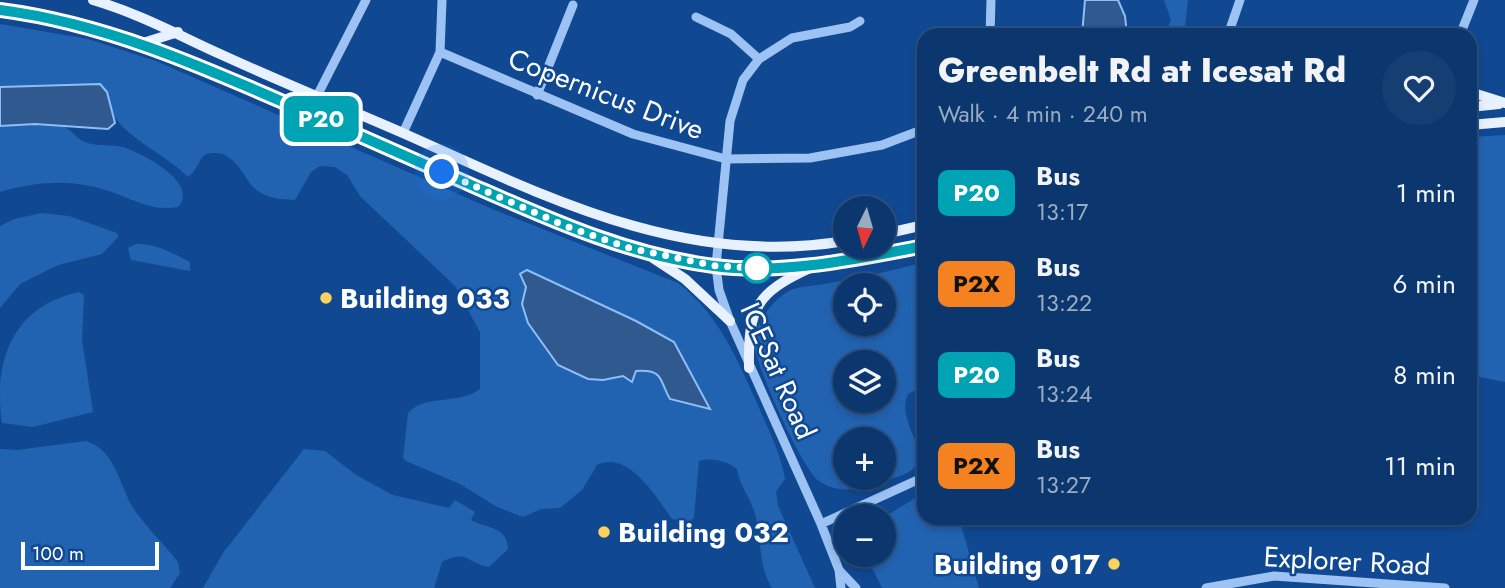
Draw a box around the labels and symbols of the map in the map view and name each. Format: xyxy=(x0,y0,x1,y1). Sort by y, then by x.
street label: Copernicus Drive xyxy=(502,38,710,150)
line badge: P20 xyxy=(281,96,361,142)
your location xyxy=(424,154,459,189)
north arrow xyxy=(833,196,896,259)
unlabelled marker xyxy=(742,253,772,283)
place label: Building 033 xyxy=(340,278,510,319)
marker: Building 033 xyxy=(318,290,334,306)
street label: ICESat Road xyxy=(730,296,826,446)
place label: Building 032 xyxy=(618,512,789,553)
marker: Building 032 xyxy=(596,524,612,540)
street label: Explorer Road xyxy=(1263,536,1431,586)
scale bar xyxy=(21,539,159,571)
place label: Building 017 xyxy=(934,544,1100,585)
marker: Building 017 xyxy=(1106,556,1122,572)

